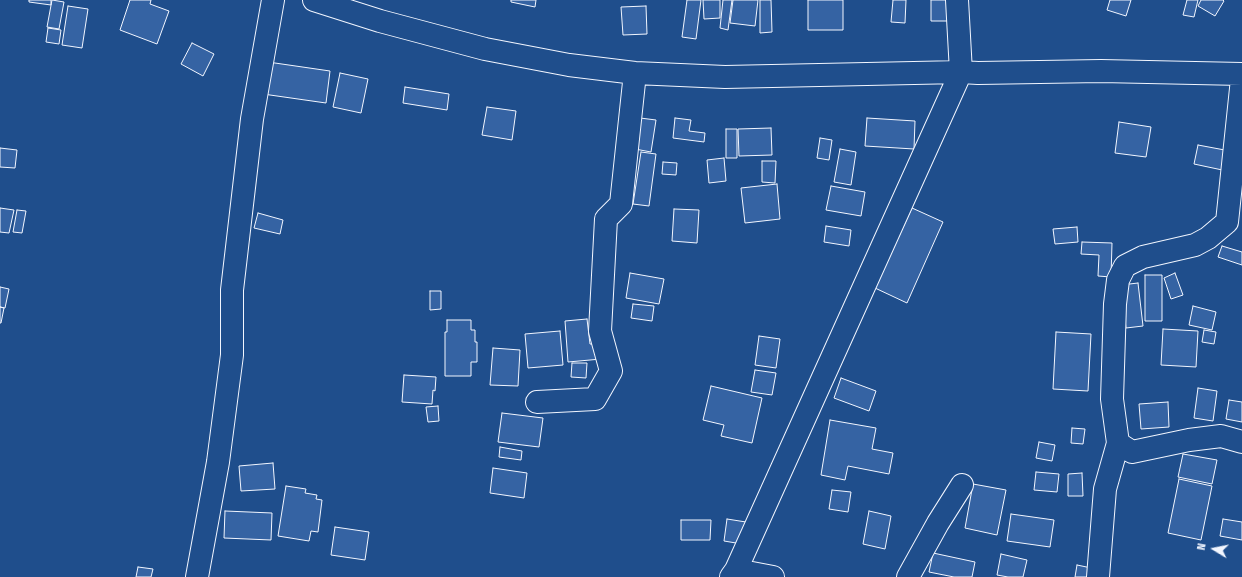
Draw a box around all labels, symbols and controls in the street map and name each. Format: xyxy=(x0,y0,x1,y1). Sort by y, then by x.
north arrow xyxy=(1194,529,1234,569)
text: N xyxy=(1195,542,1209,551)

